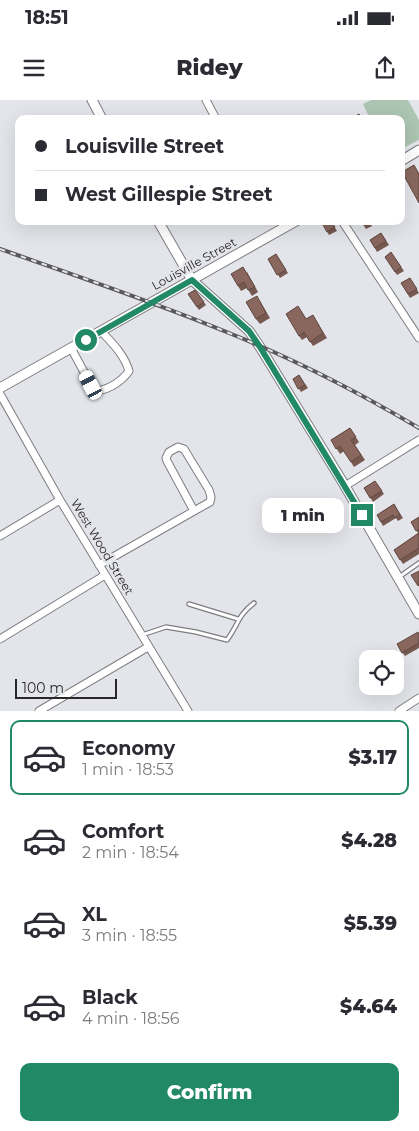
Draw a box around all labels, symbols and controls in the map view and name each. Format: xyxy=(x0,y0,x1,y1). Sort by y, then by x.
text: 18:51 xyxy=(25,6,69,29)
icon: menu xyxy=(20,54,48,82)
text: Ridey xyxy=(176,54,243,81)
icon: share xyxy=(371,54,399,82)
text: Louisville Street xyxy=(65,135,224,158)
text: West Gillespie Street xyxy=(65,183,273,206)
street label: Louisville Street xyxy=(149,234,239,293)
route start xyxy=(75,329,97,351)
car xyxy=(77,368,104,402)
street label: West Wood Street xyxy=(68,496,137,597)
callout: 1 min xyxy=(262,498,344,532)
route end xyxy=(351,504,373,526)
text: 1 min xyxy=(281,506,325,525)
map controls xyxy=(359,650,404,695)
button: locate xyxy=(359,650,404,695)
scale bar xyxy=(15,676,118,699)
text: 100 m xyxy=(22,679,64,697)
icon: car xyxy=(22,735,67,780)
text: Economy xyxy=(82,737,175,760)
text: $3.17 xyxy=(349,746,397,769)
text: 1 min · 18:53 xyxy=(82,760,174,779)
icon: car xyxy=(22,818,67,863)
text: Comfort xyxy=(82,820,164,843)
text: $4.28 xyxy=(341,829,397,852)
text: 2 min · 18:54 xyxy=(82,843,179,862)
icon: car xyxy=(22,901,67,946)
text: XL xyxy=(82,903,107,926)
text: $5.39 xyxy=(344,912,397,935)
text: 3 min · 18:55 xyxy=(82,926,177,945)
icon: car xyxy=(22,984,67,1029)
text: Black xyxy=(82,986,138,1009)
text: $4.64 xyxy=(340,995,397,1018)
text: 4 min · 18:56 xyxy=(82,1009,179,1028)
button: Confirm xyxy=(20,1063,399,1121)

